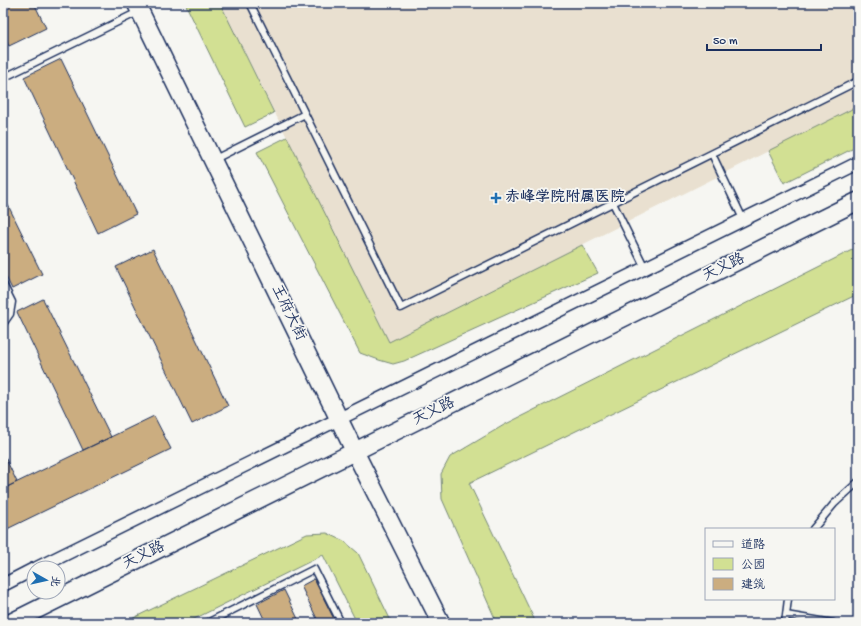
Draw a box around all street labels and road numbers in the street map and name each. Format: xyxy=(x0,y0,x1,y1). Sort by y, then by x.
street label: 天义路 xyxy=(700,250,748,286)
street label: 王府大街 xyxy=(267,282,309,344)
street label: 天义路 xyxy=(410,394,458,430)
street label: 天义路 xyxy=(120,538,168,574)

